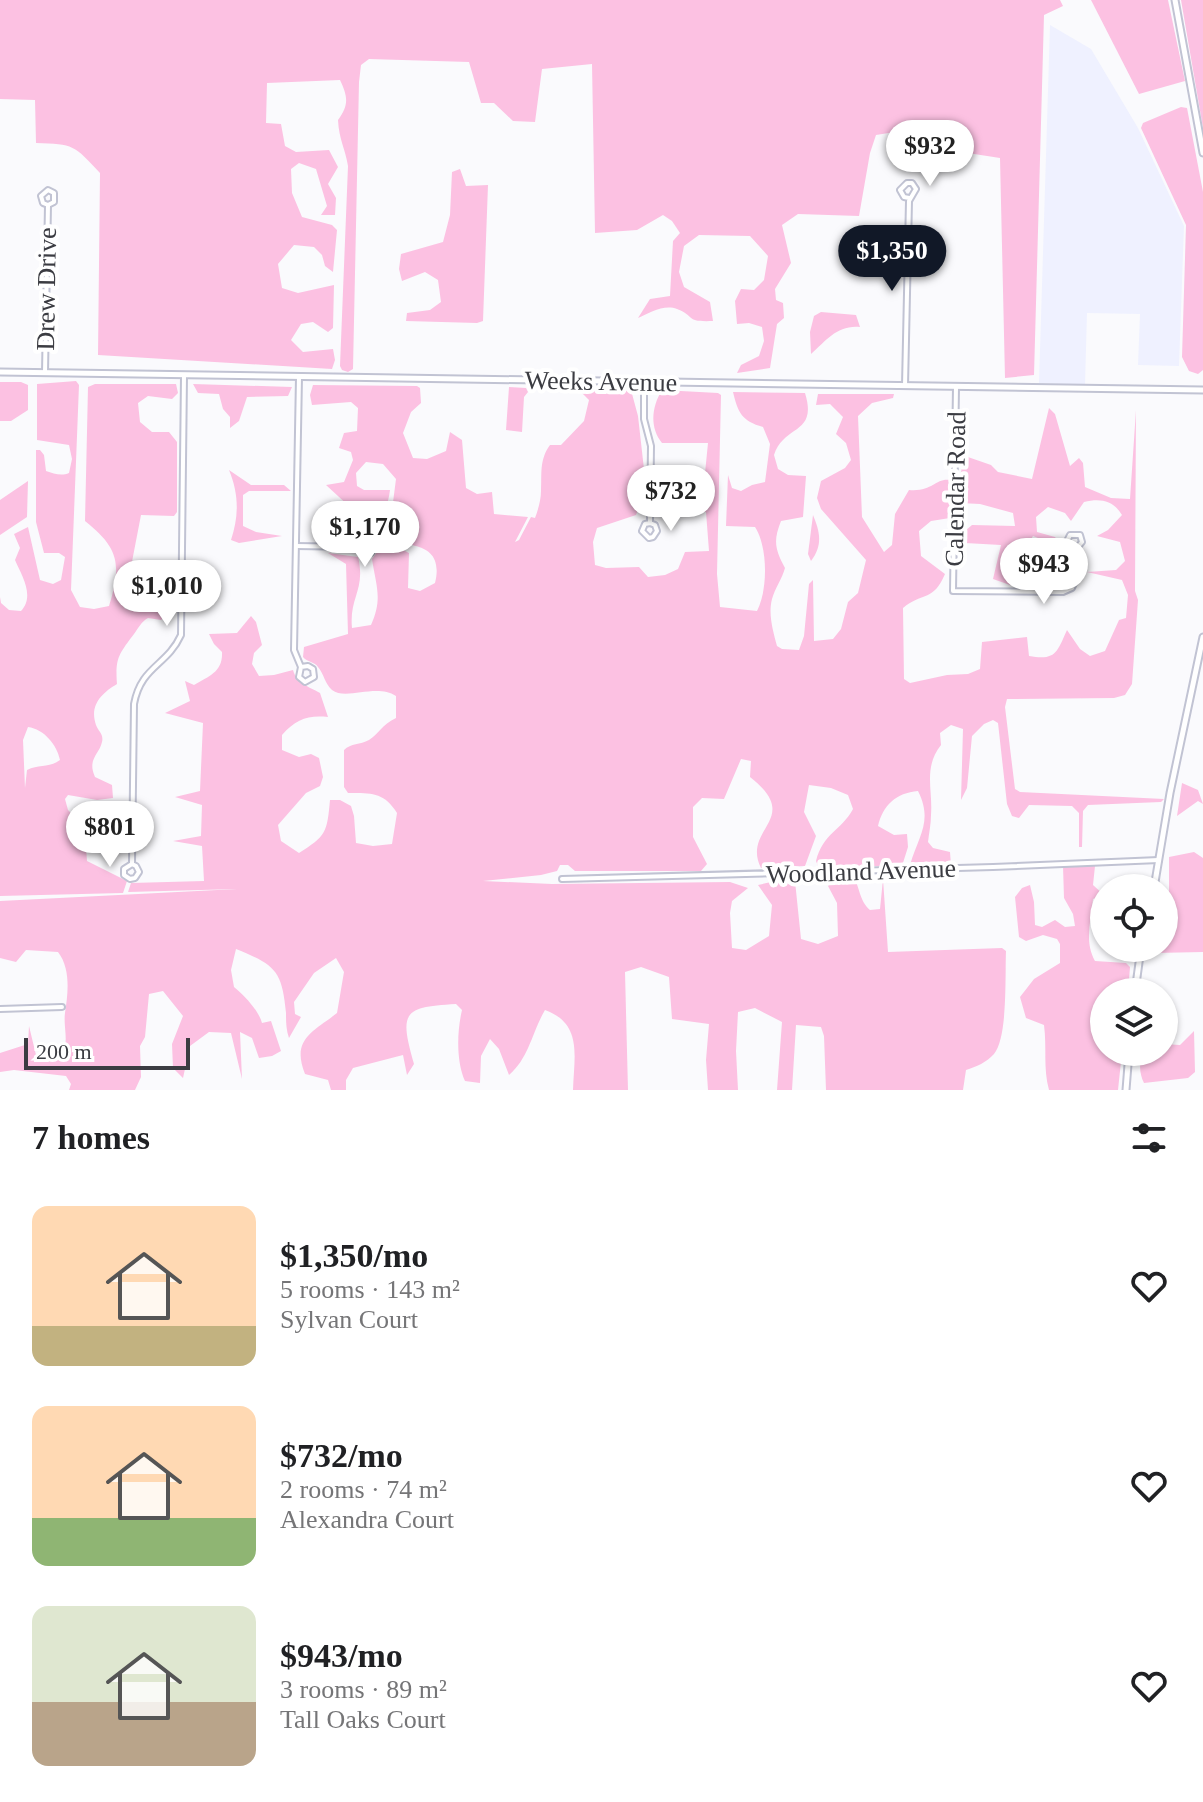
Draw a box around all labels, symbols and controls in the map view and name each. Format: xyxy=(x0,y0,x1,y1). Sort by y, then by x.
pin: $932 xyxy=(883,120,977,188)
text: $932 xyxy=(904,131,956,160)
pin: $1,350 xyxy=(827,225,957,293)
street label: Drew Drive xyxy=(31,227,62,351)
text: $1,350 xyxy=(856,236,928,265)
street label: Weeks Avenue xyxy=(524,366,678,397)
street label: Calendar Road xyxy=(940,411,971,567)
pin: $732 xyxy=(624,465,718,533)
text: $732 xyxy=(645,476,697,505)
pin: $1,170 xyxy=(300,501,430,569)
text: $1,170 xyxy=(329,512,401,541)
pin: $943 xyxy=(997,538,1091,606)
text: $943 xyxy=(1018,549,1070,578)
pin: $1,010 xyxy=(102,560,232,628)
text: $1,010 xyxy=(131,571,203,600)
pin: $801 xyxy=(63,801,157,869)
text: $801 xyxy=(84,812,136,841)
street label: Woodland Avenue xyxy=(765,854,957,889)
map controls xyxy=(1090,874,1178,1066)
button: locate xyxy=(1090,874,1178,962)
button: layers xyxy=(1090,978,1178,1066)
scale bar xyxy=(24,1034,190,1070)
text: 200 m xyxy=(36,1039,92,1064)
icon: filters xyxy=(1127,1116,1171,1160)
text: 7 homes xyxy=(32,1119,150,1156)
text: $1,350/mo xyxy=(280,1237,428,1274)
icon: home xyxy=(96,1238,192,1334)
icon: heart xyxy=(1127,1264,1171,1308)
text: 5 rooms · 143 m² xyxy=(280,1275,460,1304)
text: Sylvan Court xyxy=(280,1305,418,1334)
text: $732/mo xyxy=(280,1437,403,1474)
icon: home xyxy=(96,1438,192,1534)
icon: heart xyxy=(1127,1464,1171,1508)
text: 2 rooms · 74 m² xyxy=(280,1475,447,1504)
text: Alexandra Court xyxy=(280,1505,454,1534)
text: $943/mo xyxy=(280,1637,403,1674)
icon: home xyxy=(96,1638,192,1734)
icon: heart xyxy=(1127,1664,1171,1708)
text: 3 rooms · 89 m² xyxy=(280,1675,447,1704)
text: Tall Oaks Court xyxy=(280,1705,446,1734)

